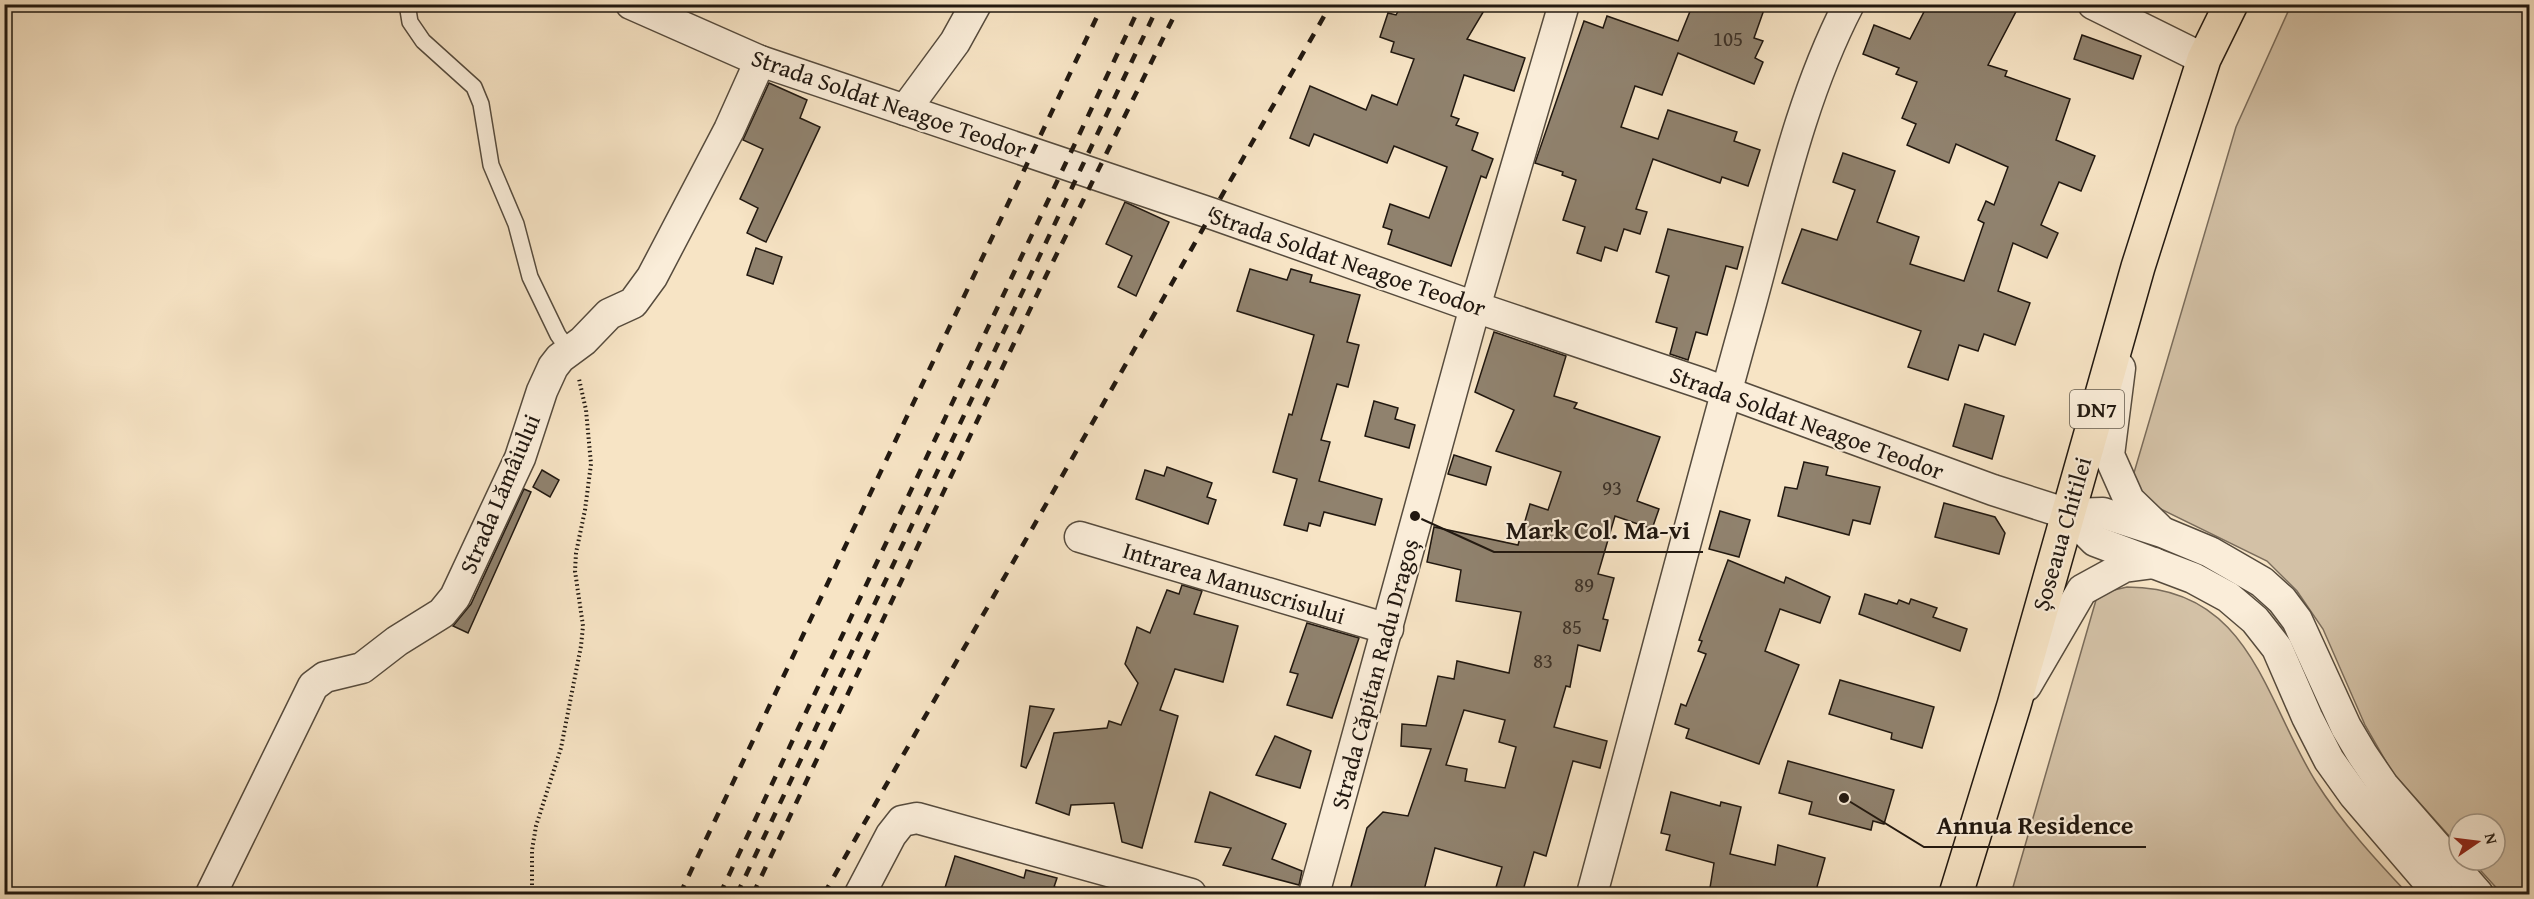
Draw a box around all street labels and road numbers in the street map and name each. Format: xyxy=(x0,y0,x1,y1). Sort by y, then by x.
street label: Strada Soldat Neagoe Teodor xyxy=(747,40,1032,167)
street label: Strada Soldat Neagoe Teodor xyxy=(1206,198,1491,325)
street label: Strada Soldat Neagoe Teodor xyxy=(1665,357,1949,488)
road number: DN7 xyxy=(2070,390,2124,428)
street label: Strada Lămâiului xyxy=(450,408,549,579)
street label: Șoseaua Chitilei xyxy=(2023,452,2100,615)
street label: Intrarea Manuscrisului xyxy=(1119,532,1350,633)
street label: Strada Căpitan Radu Dragoș xyxy=(1322,535,1428,813)

